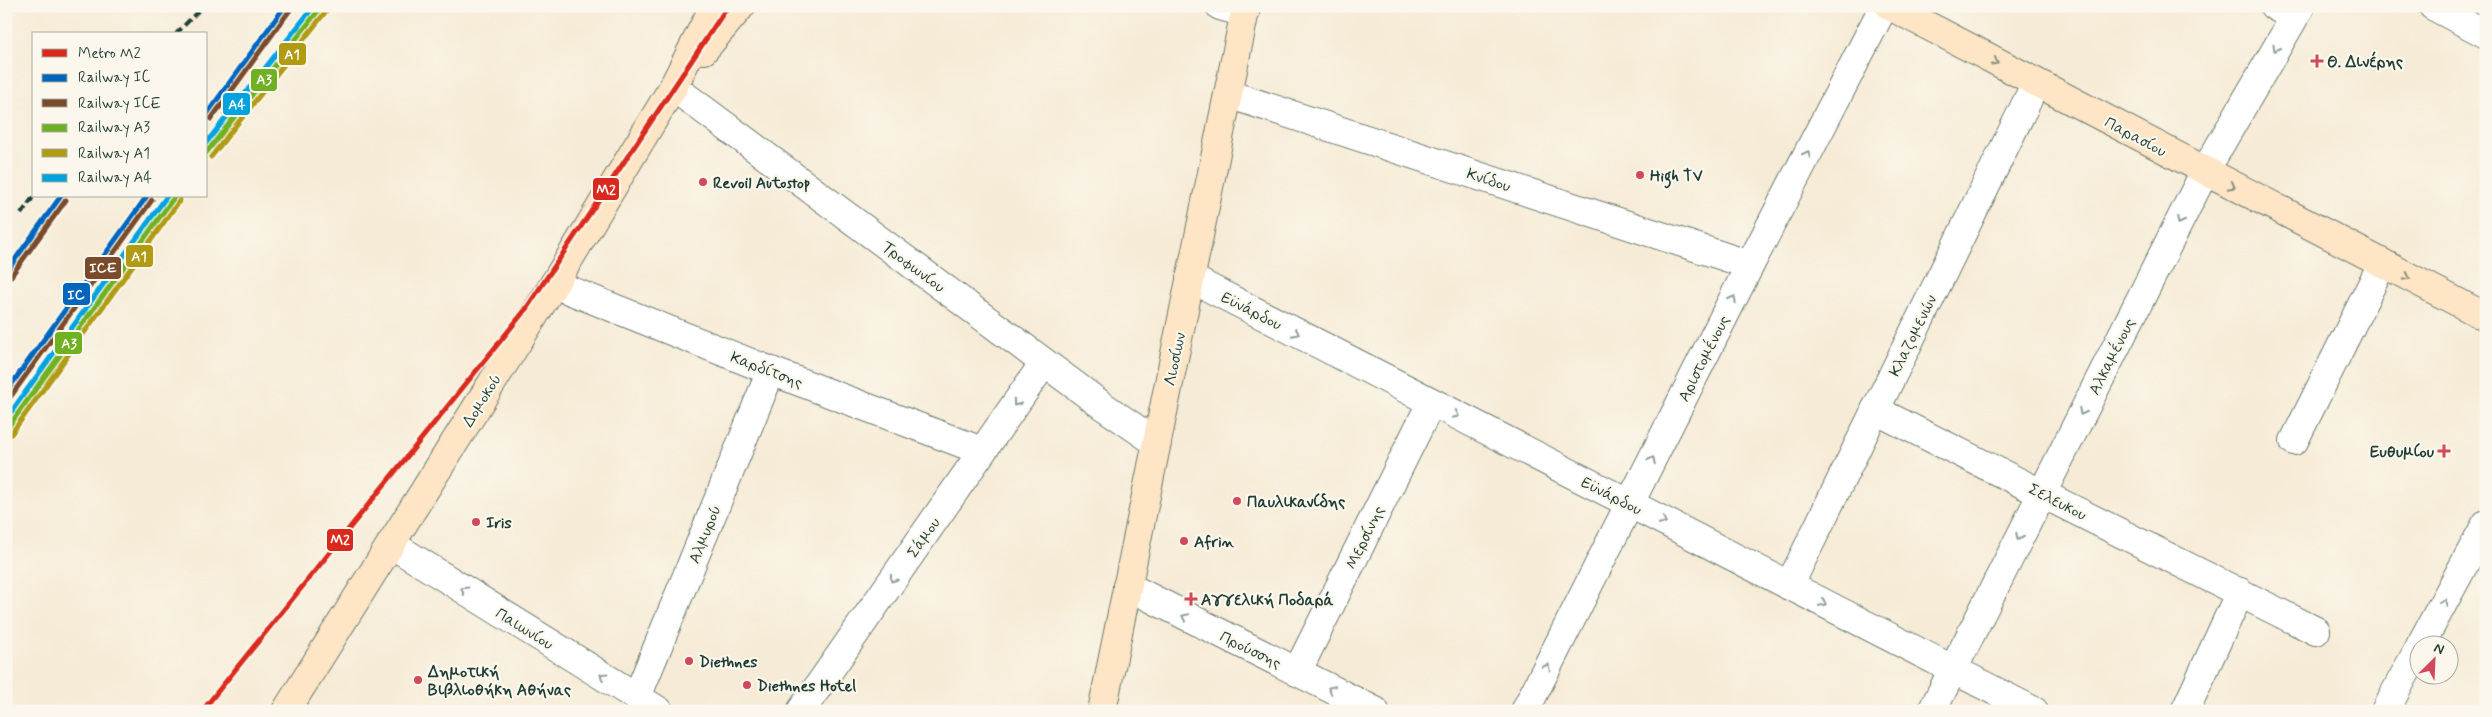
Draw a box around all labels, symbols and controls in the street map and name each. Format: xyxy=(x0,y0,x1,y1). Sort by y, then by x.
legend xyxy=(32,32,208,198)
line badge: A1 xyxy=(278,42,307,66)
one-way arrow xyxy=(2273,43,2283,52)
text: Metro Μ2 xyxy=(78,44,141,64)
text: A1 xyxy=(284,46,300,64)
place label: Θ. Δινέρης xyxy=(2327,51,2403,73)
marker: Θ. Δινέρης xyxy=(2311,55,2323,67)
one-way arrow xyxy=(1989,56,1998,66)
text: Railway IC xyxy=(78,68,150,88)
line badge: A3 xyxy=(250,68,278,92)
text: A3 xyxy=(256,71,272,89)
line badge: A4 xyxy=(222,92,251,116)
text: Railway ICE xyxy=(78,94,161,114)
text: A4 xyxy=(228,96,246,114)
street label: Παρασίου xyxy=(2101,112,2170,162)
text: Railway A3 xyxy=(78,118,150,138)
text: Railway A1 xyxy=(78,144,150,164)
one-way arrow xyxy=(1801,151,1811,160)
street label: Κνίδου xyxy=(1464,163,1513,197)
place label: High TV xyxy=(1650,166,1703,189)
text: Railway A4 xyxy=(78,168,152,188)
marker: High TV xyxy=(1634,169,1646,181)
place label: Revoil Autostop xyxy=(713,173,810,194)
marker: Revoil Autostop xyxy=(697,176,709,188)
line badge: Μ2 xyxy=(592,177,620,201)
one-way arrow xyxy=(2227,179,2236,189)
text: Μ2 xyxy=(596,181,616,199)
one-way arrow xyxy=(2176,215,2186,224)
street label: Τροφωνίου xyxy=(877,237,949,298)
line badge: A1 xyxy=(125,244,154,268)
text: A1 xyxy=(131,248,147,266)
line badge: ICE xyxy=(84,256,122,280)
text: ICE xyxy=(89,259,117,277)
one-way arrow xyxy=(2402,271,2411,281)
line badge: IC xyxy=(62,282,91,306)
text: IC xyxy=(67,286,85,304)
street label: Εϋνάρδου xyxy=(1217,287,1285,336)
street label: Κλαζομενών xyxy=(1884,291,1942,380)
one-way arrow xyxy=(1727,295,1737,304)
street label: Αριστομένους xyxy=(1673,311,1735,405)
street label: Αλκαμένους xyxy=(2083,314,2141,399)
one-way arrow xyxy=(1291,327,1300,337)
line badge: A3 xyxy=(54,331,83,355)
street label: Λιοσίων xyxy=(1160,331,1191,388)
text: A3 xyxy=(61,335,77,353)
street label: Καρδίτσης xyxy=(727,347,806,394)
street label: Δομοκού xyxy=(458,370,507,431)
one-way arrow xyxy=(1013,397,1022,407)
one-way arrow xyxy=(2078,407,2088,416)
one-way arrow xyxy=(1451,409,1460,419)
place label: Ευθυμίου xyxy=(2370,442,2435,463)
marker: Ευθυμίου xyxy=(2438,445,2450,457)
one-way arrow xyxy=(1646,456,1656,465)
street label: Εϋνάρδου xyxy=(1577,472,1645,521)
street label: Σελευκου xyxy=(2025,479,2090,526)
place label: Παυλικανίδης xyxy=(1247,492,1345,513)
marker: Παυλικανίδης xyxy=(1231,495,1243,507)
street label: Αλμυρού xyxy=(684,502,727,567)
street label: Μερσίνης xyxy=(1341,502,1390,573)
place label: Iris xyxy=(486,513,512,534)
street label: Σάμου xyxy=(903,514,946,562)
one-way arrow xyxy=(1658,515,1667,525)
marker: Iris xyxy=(470,516,482,528)
line badge: Μ2 xyxy=(326,528,354,552)
text: Μ2 xyxy=(330,531,350,549)
one-way arrow xyxy=(2015,531,2025,540)
place label: Afrin xyxy=(1194,532,1235,553)
marker: Afrin xyxy=(1178,535,1190,547)
one-way arrow xyxy=(890,573,899,583)
one-way arrow xyxy=(461,587,470,597)
place label: Αγγελική Ποδαρά xyxy=(1201,590,1335,611)
marker: Αγγελική Ποδαρά xyxy=(1185,593,1197,605)
one-way arrow xyxy=(1818,597,1827,607)
one-way arrow xyxy=(2438,598,2448,607)
street label: Παιωνίου xyxy=(491,603,557,655)
one-way arrow xyxy=(1181,613,1190,623)
street label: Προύσσης xyxy=(1216,626,1285,674)
north arrow xyxy=(2410,634,2460,684)
text: N xyxy=(2431,639,2447,659)
place label: Diethnes xyxy=(699,652,757,673)
marker: Diethnes xyxy=(683,655,695,667)
place label: Δημοτική Βιβλιοθήκη Αθήνας xyxy=(427,662,571,701)
one-way arrow xyxy=(1541,663,1551,672)
one-way arrow xyxy=(599,672,608,682)
marker: Δημοτική Βιβλιοθήκη Αθήνας xyxy=(412,674,424,686)
place label: Diethnes Hotel xyxy=(757,676,856,697)
marker: Diethnes Hotel xyxy=(741,679,753,691)
one-way arrow xyxy=(1327,685,1336,695)

